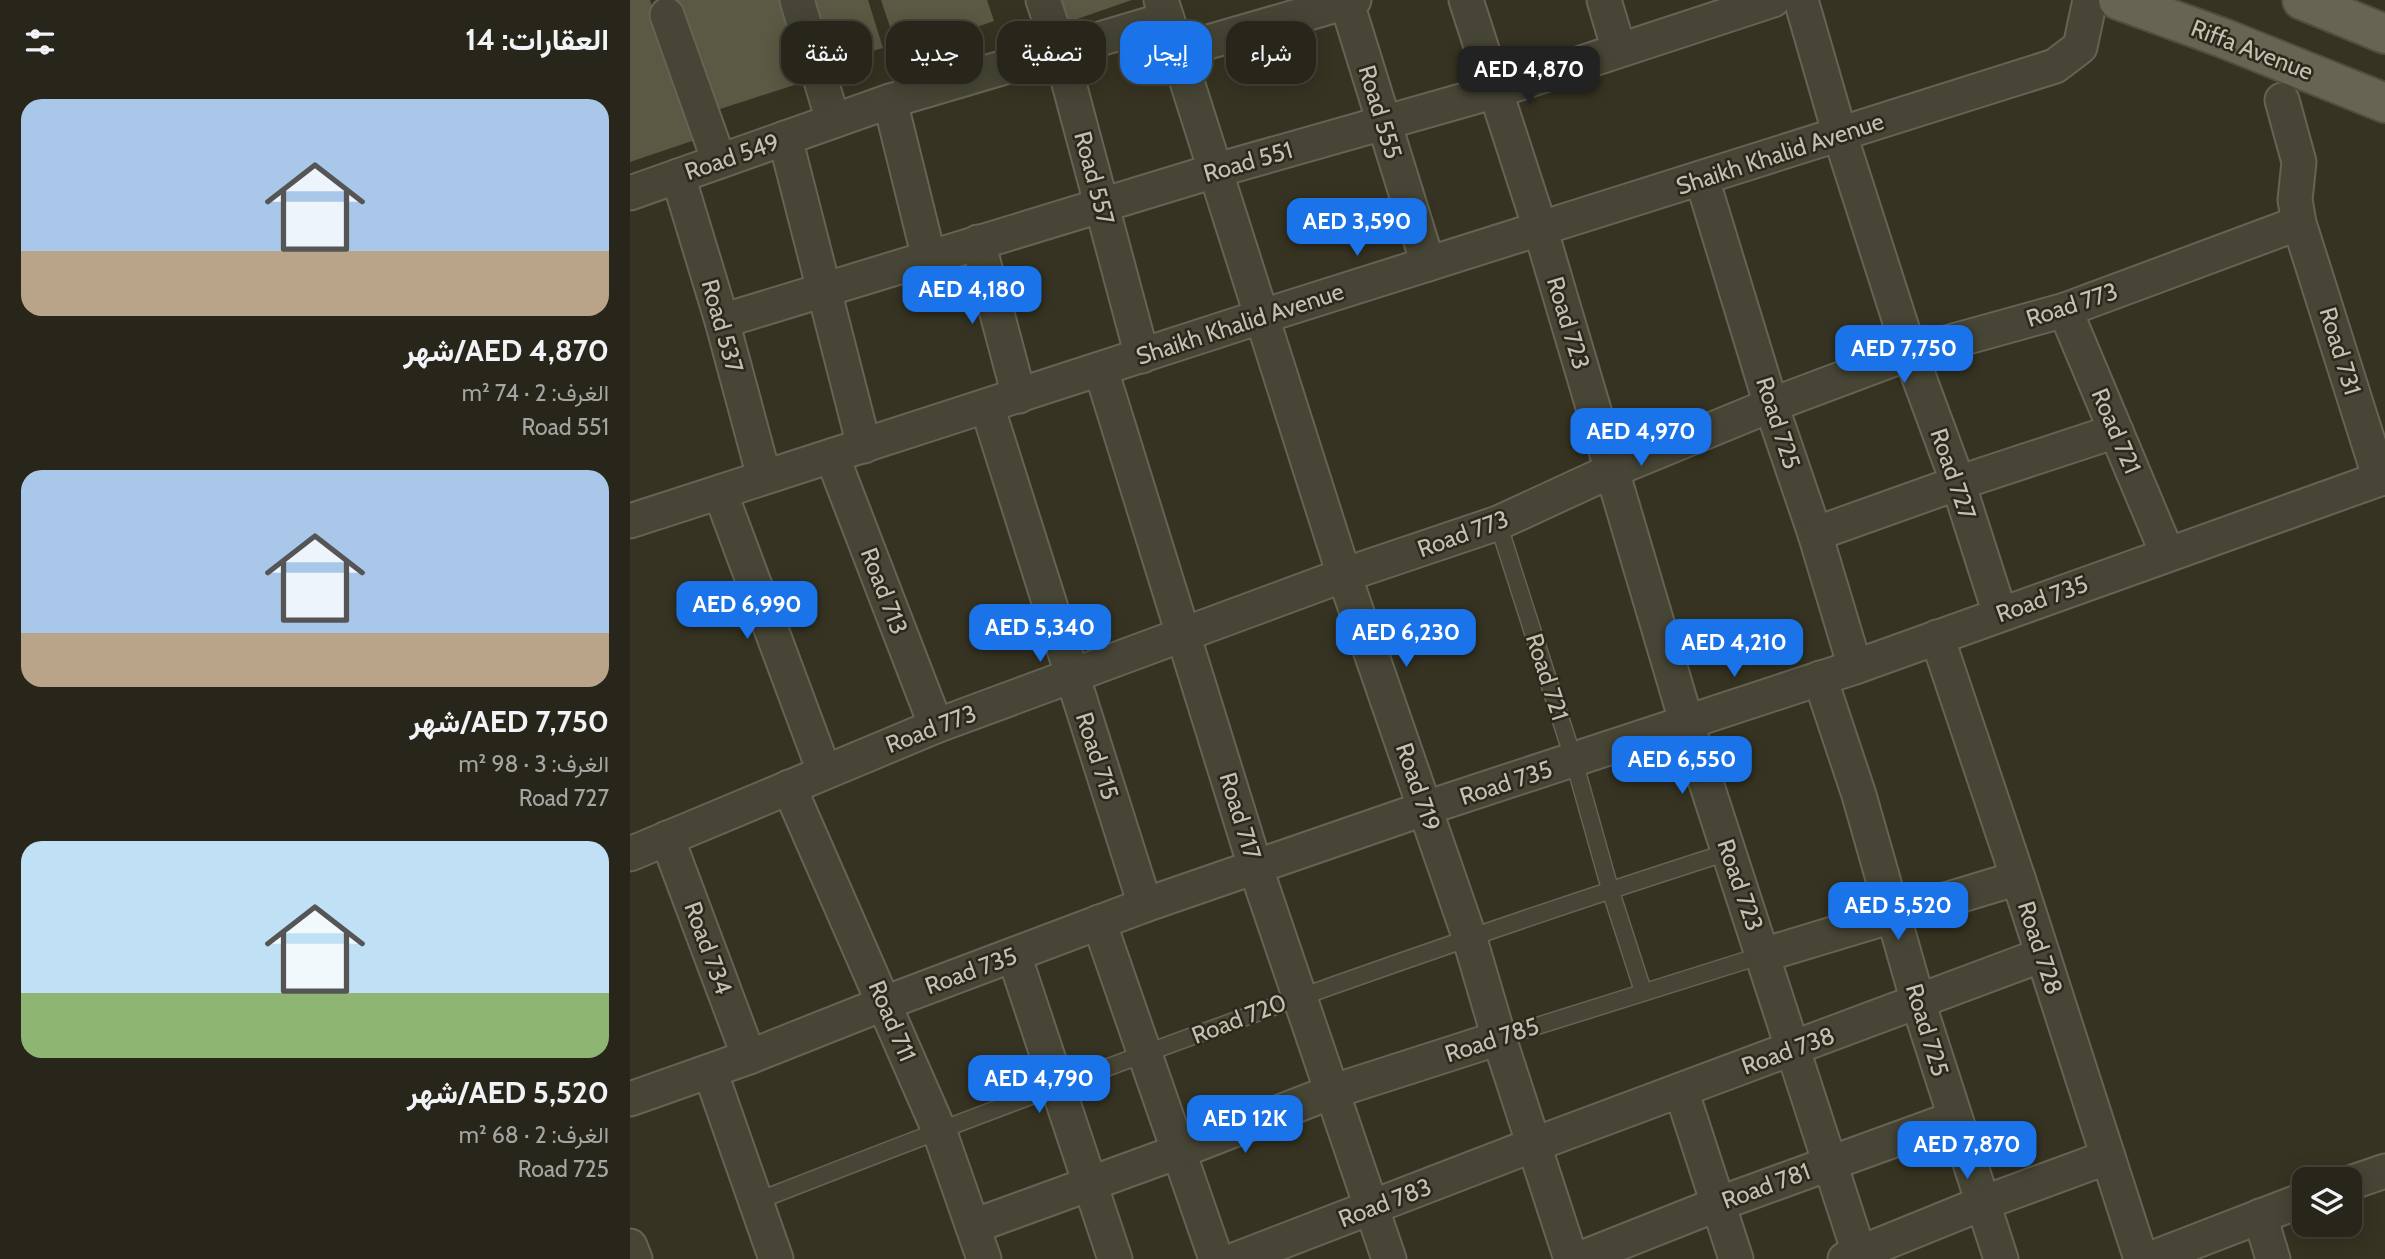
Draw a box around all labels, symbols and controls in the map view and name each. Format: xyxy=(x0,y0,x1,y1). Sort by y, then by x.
street label: Riffa Avenue xyxy=(2187,13,2317,86)
text: العقارات: 14 xyxy=(465,21,609,58)
chip: شقة xyxy=(781,21,872,84)
chip: جديد xyxy=(886,21,983,84)
chip: تصفية xyxy=(997,21,1106,84)
chip: إيجار xyxy=(1120,21,1212,84)
chip: شراء xyxy=(1226,21,1316,84)
icon: filters xyxy=(21,23,59,61)
pin: AED 4,870 xyxy=(1449,46,1609,106)
text: AED 4,870 xyxy=(1474,55,1584,83)
street label: Road 555 xyxy=(1353,62,1408,162)
street label: Shaikh Khalid Avenue xyxy=(1672,106,1887,201)
street label: Road 549 xyxy=(681,127,783,186)
street label: Road 557 xyxy=(1068,128,1121,228)
street label: Road 551 xyxy=(1200,135,1296,188)
icon: home xyxy=(252,144,378,270)
pin: AED 3,590 xyxy=(1277,198,1437,258)
text: AED 3,590 xyxy=(1303,207,1411,235)
pin: AED 4,180 xyxy=(892,266,1052,326)
street label: Road 723 xyxy=(1541,273,1596,373)
text: AED 4,180 xyxy=(919,275,1026,303)
street label: Road 537 xyxy=(695,276,750,376)
street label: Shaikh Khalid Avenue xyxy=(1132,276,1347,371)
street label: Road 773 xyxy=(2022,276,2121,333)
street label: Road 731 xyxy=(2313,303,2368,398)
pin: AED 7,750 xyxy=(1824,326,1984,385)
text: AED 4,870/شهر xyxy=(403,332,609,369)
text: AED 7,750 xyxy=(1851,334,1957,362)
street label: Road 725 xyxy=(1750,373,1807,473)
text: الغرف: 2 · 74 m² xyxy=(462,379,609,407)
street label: Road 721 xyxy=(2086,384,2147,478)
pin: AED 4,970 xyxy=(1561,408,1721,468)
text: Road 551 xyxy=(522,413,609,441)
text: AED 4,970 xyxy=(1586,417,1696,445)
street label: Road 727 xyxy=(1924,425,1983,523)
street label: Road 773 xyxy=(1413,504,1512,563)
icon: home xyxy=(252,515,378,641)
street label: Road 713 xyxy=(855,543,914,638)
street label: Road 735 xyxy=(1992,569,2092,628)
pin: AED 6,990 xyxy=(667,582,827,641)
text: AED 6,990 xyxy=(692,590,802,618)
pin: AED 5,340 xyxy=(960,604,1120,664)
pin: AED 6,230 xyxy=(1326,610,1486,669)
text: AED 5,340 xyxy=(985,613,1095,641)
text: AED 6,230 xyxy=(1352,618,1460,646)
pin: AED 4,210 xyxy=(1654,620,1814,679)
text: AED 4,210 xyxy=(1681,628,1787,656)
street label: Road 721 xyxy=(1520,630,1575,724)
street label: Road 773 xyxy=(881,698,980,759)
text: AED 7,750/شهر xyxy=(409,703,609,740)
street label: Road 715 xyxy=(1070,708,1125,803)
pin: AED 6,550 xyxy=(1602,736,1762,796)
street label: Road 719 xyxy=(1390,739,1447,835)
text: AED 6,550 xyxy=(1628,745,1736,773)
text: الغرف: 3 · 98 m² xyxy=(458,750,609,778)
street label: Road 735 xyxy=(1456,754,1556,811)
street label: Road 717 xyxy=(1214,769,1267,863)
text: Road 727 xyxy=(519,784,609,812)
street label: Road 723 xyxy=(1711,835,1770,935)
pin: AED 5,520 xyxy=(1818,883,1978,942)
icon: home xyxy=(252,886,378,1012)
text: AED 5,520 xyxy=(1844,891,1952,919)
street label: Road 728 xyxy=(2012,897,2069,998)
street label: Road 734 xyxy=(678,898,739,998)
street label: Road 735 xyxy=(921,941,1021,1000)
street label: Road 711 xyxy=(862,976,922,1066)
street label: Road 725 xyxy=(1900,980,1955,1080)
street label: Road 720 xyxy=(1187,987,1290,1050)
street label: Road 785 xyxy=(1441,1011,1542,1068)
street label: Road 738 xyxy=(1737,1020,1838,1081)
pin: AED 4,790 xyxy=(959,1056,1119,1115)
text: AED 4,790 xyxy=(984,1064,1094,1092)
text: AED 5,520/شهر xyxy=(407,1074,609,1111)
pin: AED 12K xyxy=(1180,1096,1310,1155)
text: AED 12K xyxy=(1203,1104,1287,1132)
text: الغرف: 2 · 68 m² xyxy=(459,1121,609,1149)
pin: AED 7,870 xyxy=(1887,1122,2047,1181)
text: AED 7,870 xyxy=(1913,1130,2021,1158)
text: Road 725 xyxy=(518,1155,609,1183)
street label: Road 781 xyxy=(1718,1156,1814,1215)
map controls xyxy=(2292,1167,2362,1237)
button: layers xyxy=(2292,1167,2362,1237)
street label: Road 783 xyxy=(1334,1172,1435,1233)

